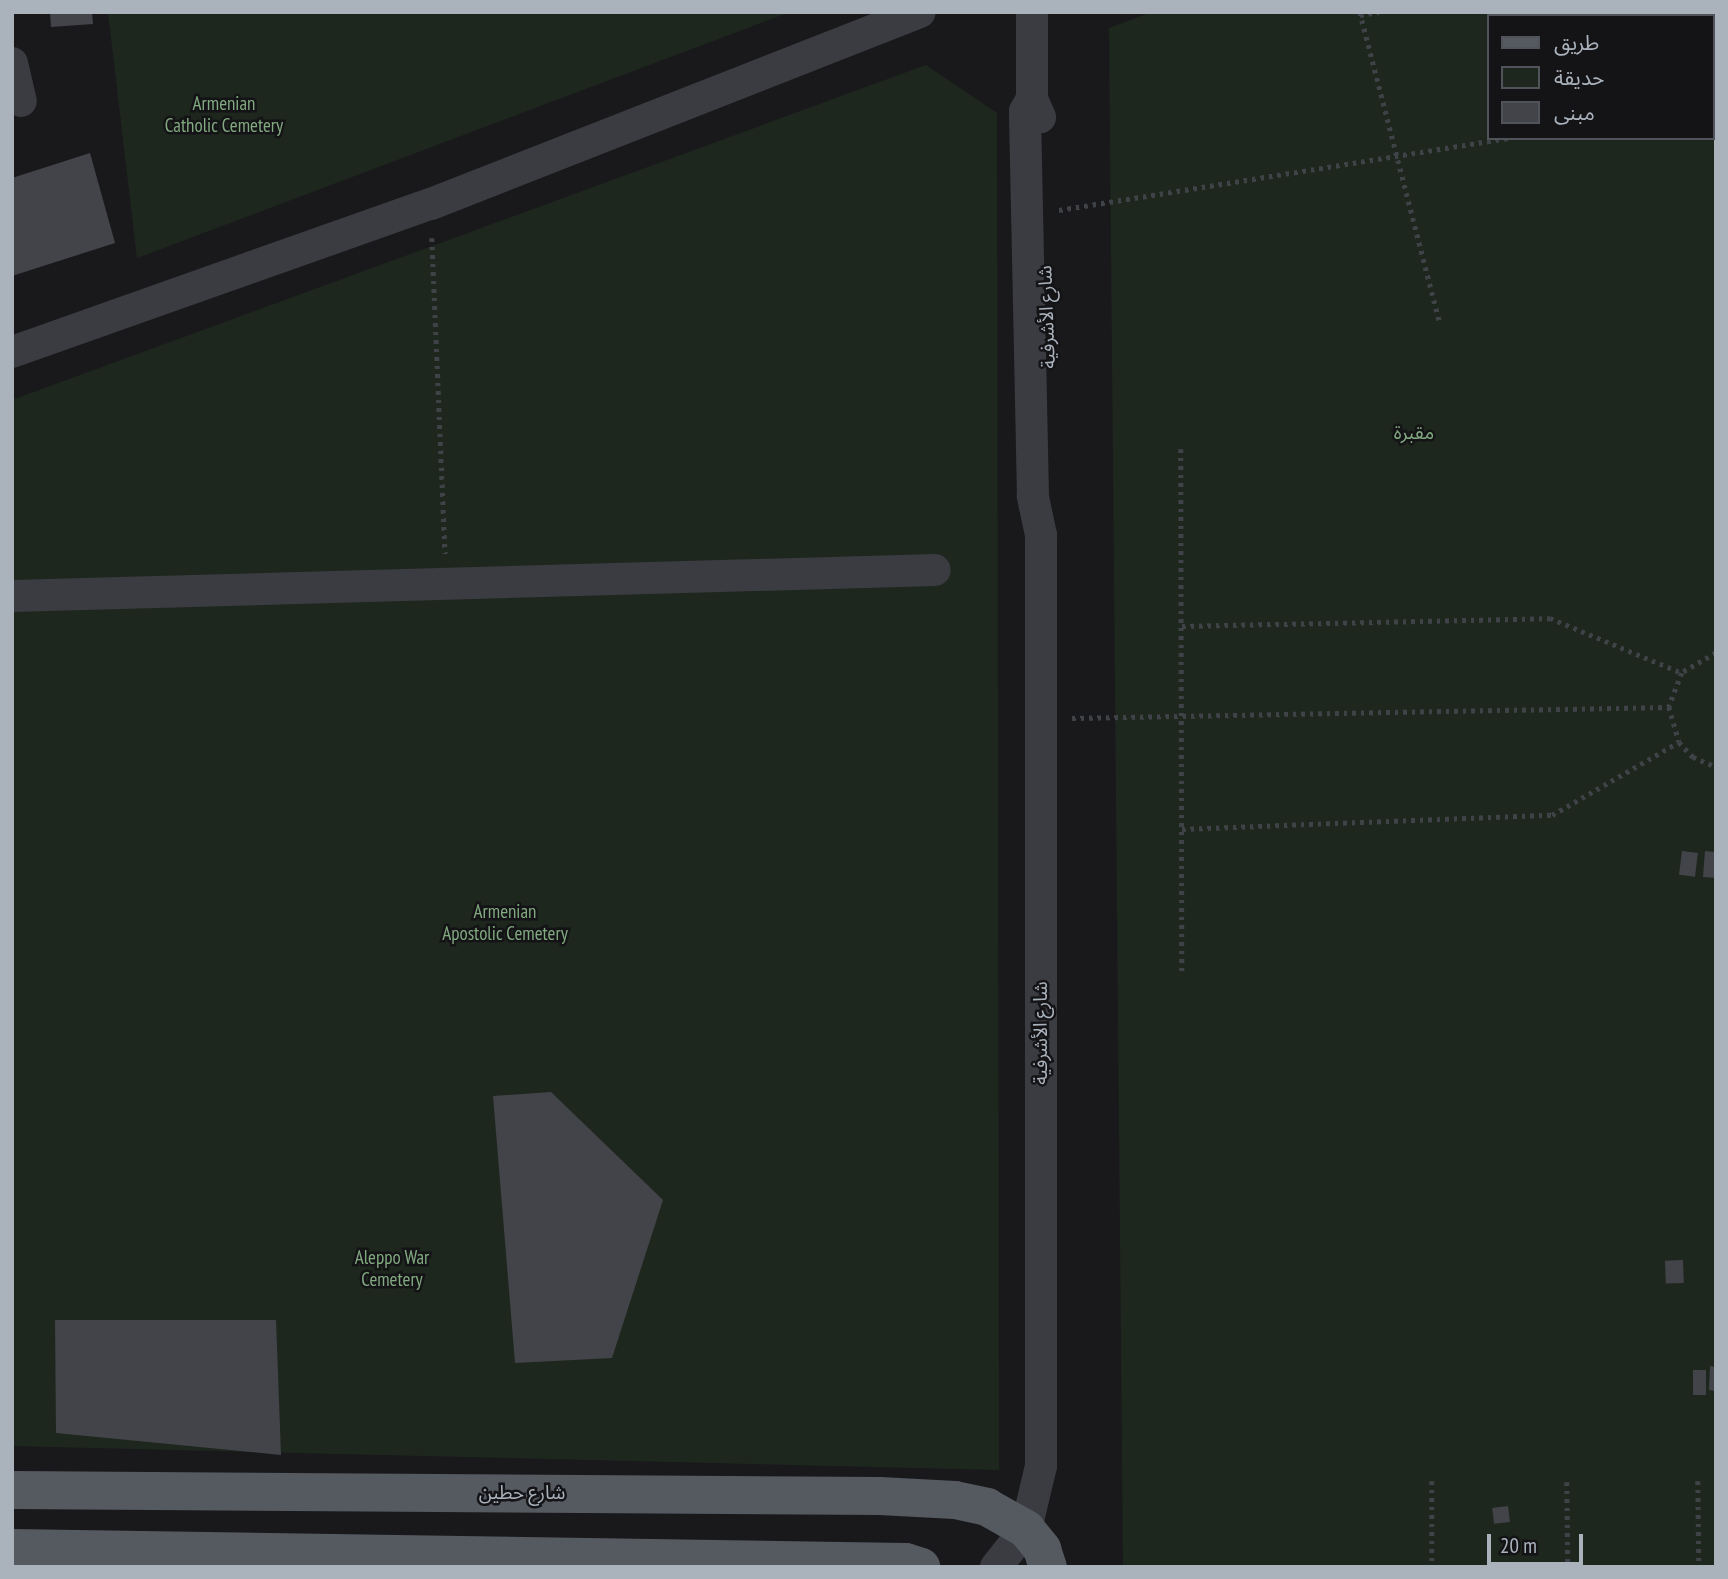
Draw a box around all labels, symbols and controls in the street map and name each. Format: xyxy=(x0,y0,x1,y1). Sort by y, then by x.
legend xyxy=(1486,14,1714,140)
text: طريق xyxy=(1554,29,1599,56)
text: حديقة xyxy=(1554,64,1604,91)
park label: Armenian Catholic Cemetery xyxy=(165,93,283,137)
text: مبنى xyxy=(1554,99,1595,126)
street label: شارع الأشرفية xyxy=(1034,265,1060,369)
park label: مقبرة xyxy=(1394,422,1434,444)
park label: Armenian Apostolic Cemetery xyxy=(442,901,568,945)
street label: شارع الأشرفية xyxy=(1030,981,1052,1085)
park label: Aleppo War Cemetery xyxy=(355,1247,429,1291)
street label: شارع حطين xyxy=(479,1482,565,1504)
scale bar xyxy=(1490,1520,1586,1564)
text: 20 m xyxy=(1500,1532,1537,1559)

